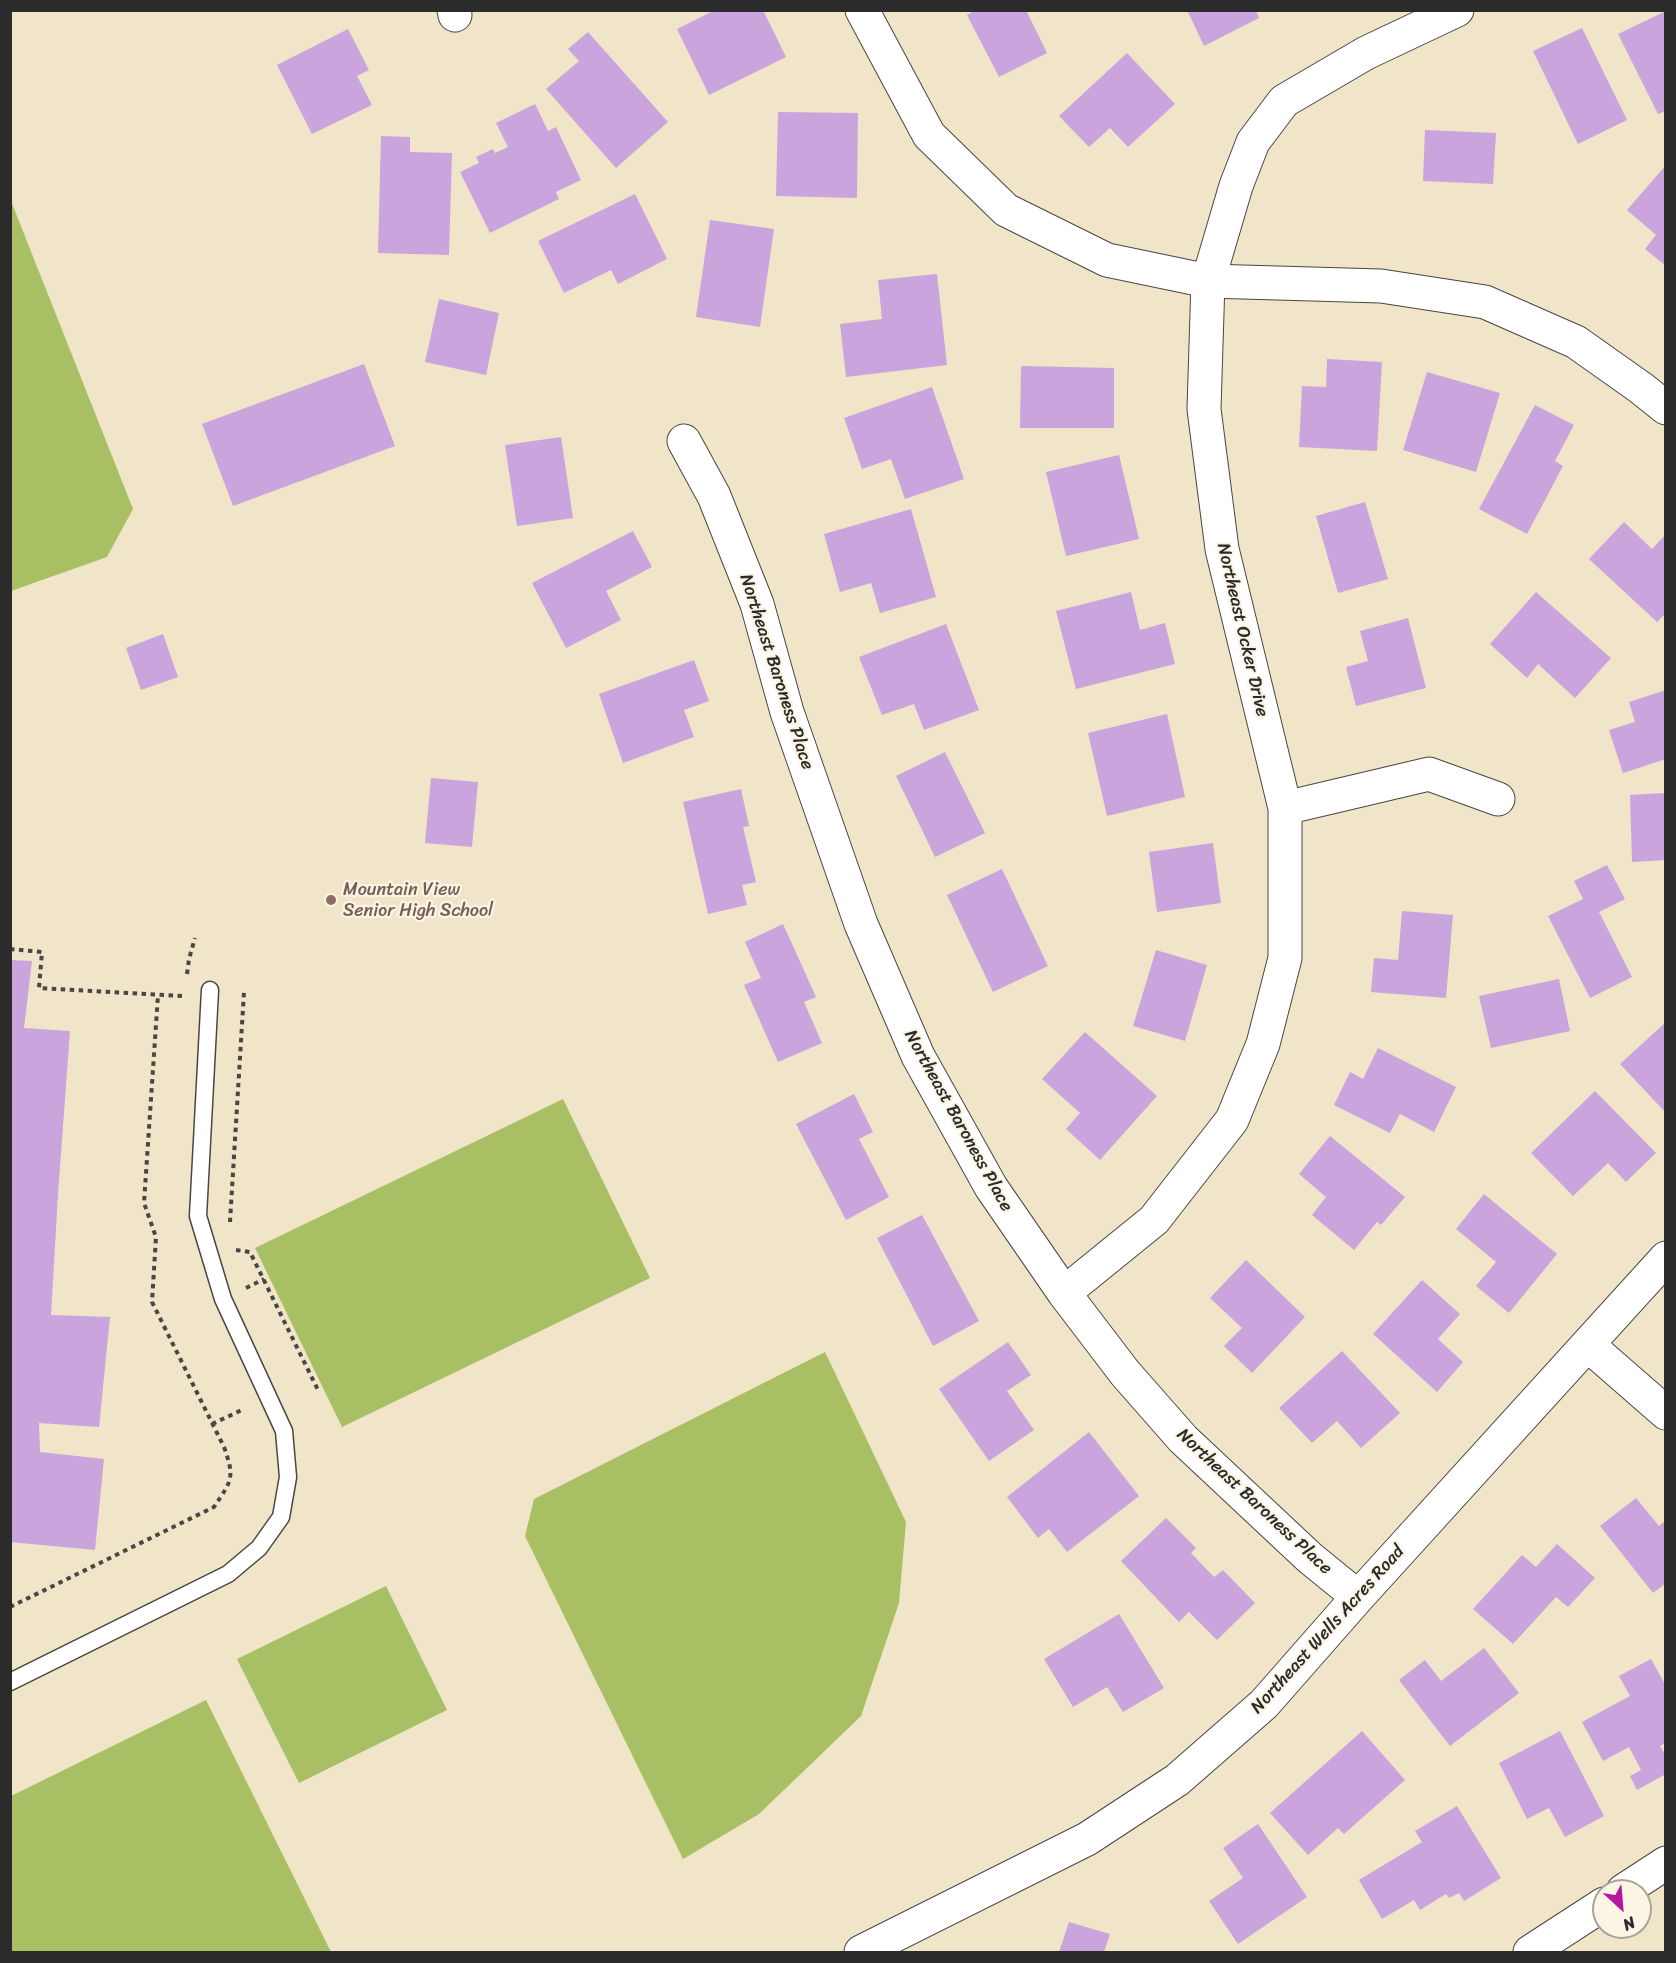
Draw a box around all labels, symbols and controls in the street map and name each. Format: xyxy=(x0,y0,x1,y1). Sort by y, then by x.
street label: Northeast Ocker Drive xyxy=(1211,541,1273,719)
street label: Northeast Baroness Place xyxy=(734,571,818,773)
place label: Mountain View Senior High School xyxy=(343,879,493,922)
marker: Mountain View Senior High School xyxy=(324,893,338,907)
street label: Northeast Baroness Place xyxy=(899,1026,1017,1216)
street label: Northeast Baroness Place xyxy=(1172,1424,1336,1580)
street label: Northeast Wells Acres Road xyxy=(1247,1541,1409,1719)
north arrow xyxy=(1592,1879,1652,1939)
text: N xyxy=(1618,1908,1641,1939)

